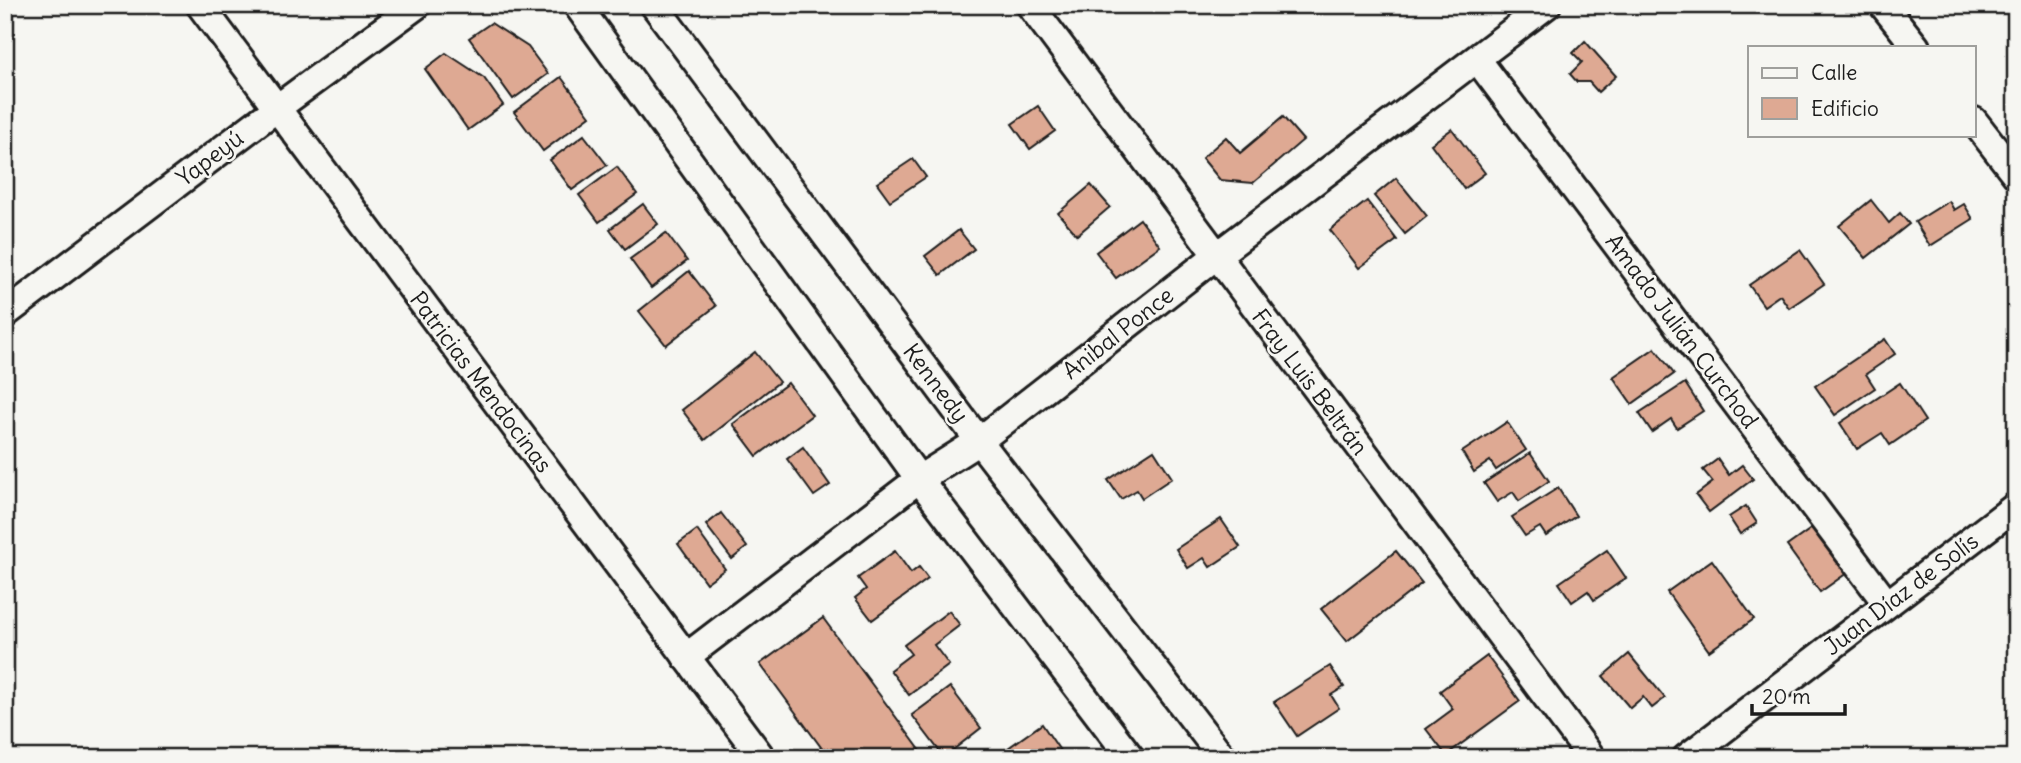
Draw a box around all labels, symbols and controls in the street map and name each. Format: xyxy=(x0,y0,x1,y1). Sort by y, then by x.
legend xyxy=(1748,46,1976,136)
text: Calle xyxy=(1811,59,1857,86)
text: Edificio xyxy=(1811,95,1879,122)
street label: Yapeyú xyxy=(171,123,249,192)
street label: Amado Julián Curchod xyxy=(1600,228,1765,434)
street label: Anibal Ponce xyxy=(1056,280,1179,385)
street label: Patricias Mendocinas xyxy=(404,285,559,478)
street label: Fray Luis Beltrán xyxy=(1246,303,1375,460)
street label: Kennedy xyxy=(897,337,976,428)
street label: Juan Díaz de Solís xyxy=(1818,526,1984,661)
scale bar xyxy=(1752,672,1844,716)
text: 20 m xyxy=(1762,683,1811,710)

